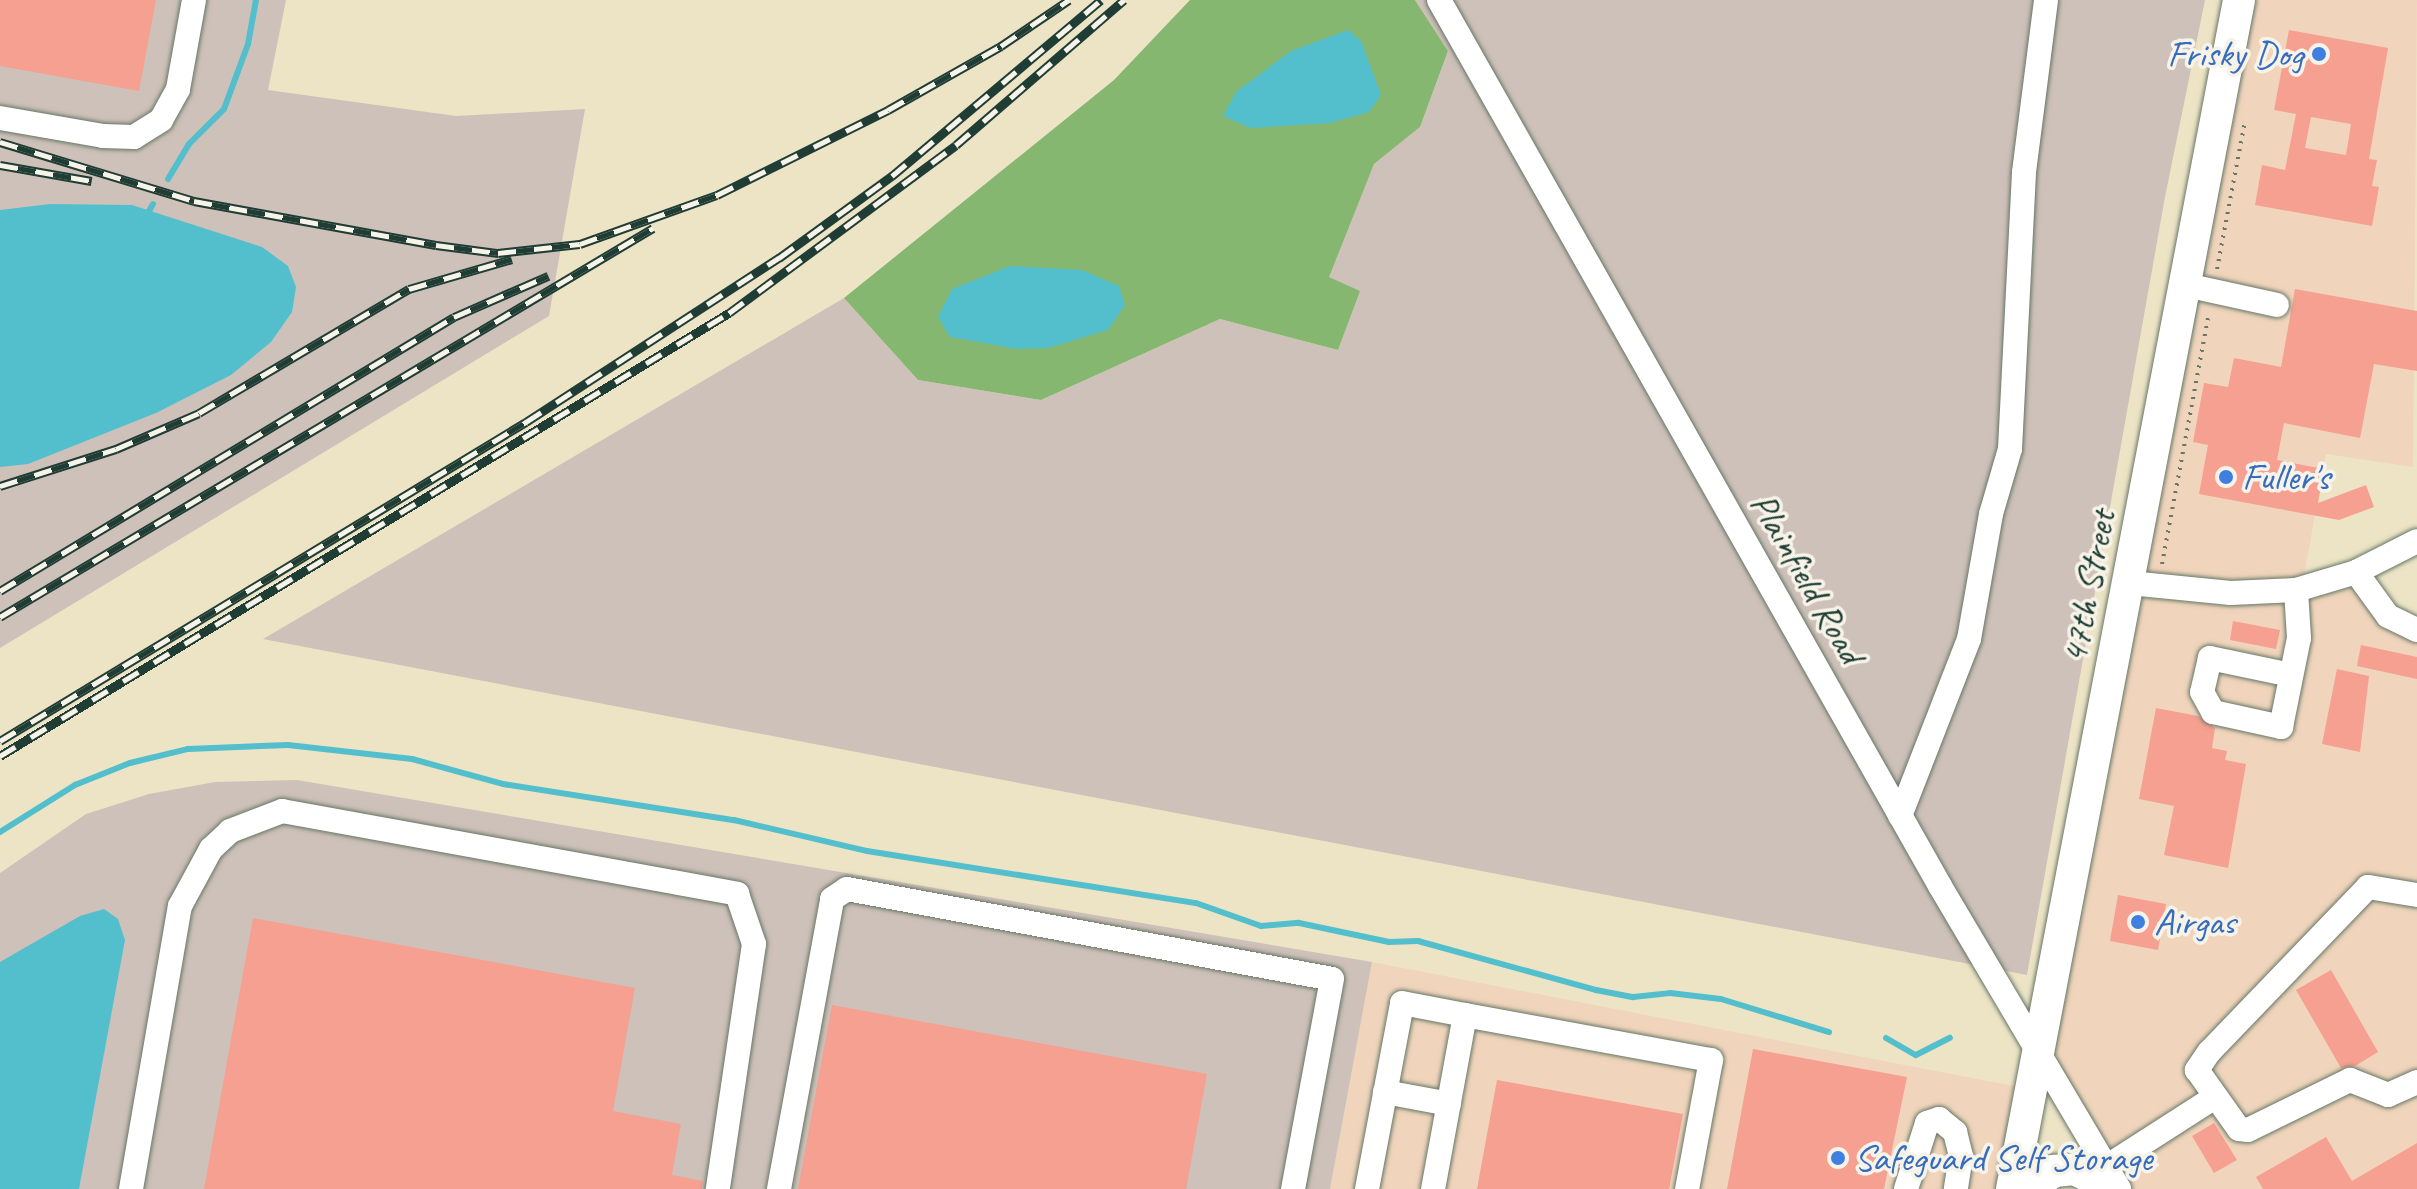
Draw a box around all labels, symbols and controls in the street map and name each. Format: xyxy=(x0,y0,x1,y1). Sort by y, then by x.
place label: Frisky Dog xyxy=(2167,31,2303,77)
marker: Frisky Dog xyxy=(2310,45,2328,63)
place label: Fuller's xyxy=(2242,454,2330,500)
marker: Fuller's xyxy=(2217,468,2235,486)
street label: Plainfield Road xyxy=(1740,485,1874,671)
street label: 47th Street xyxy=(2051,506,2125,668)
place label: Airgas xyxy=(2154,899,2236,945)
marker: Airgas xyxy=(2129,913,2147,931)
place label: Safeguard Self Storage xyxy=(1854,1135,2151,1181)
marker: Safeguard Self Storage xyxy=(1829,1149,1847,1167)

